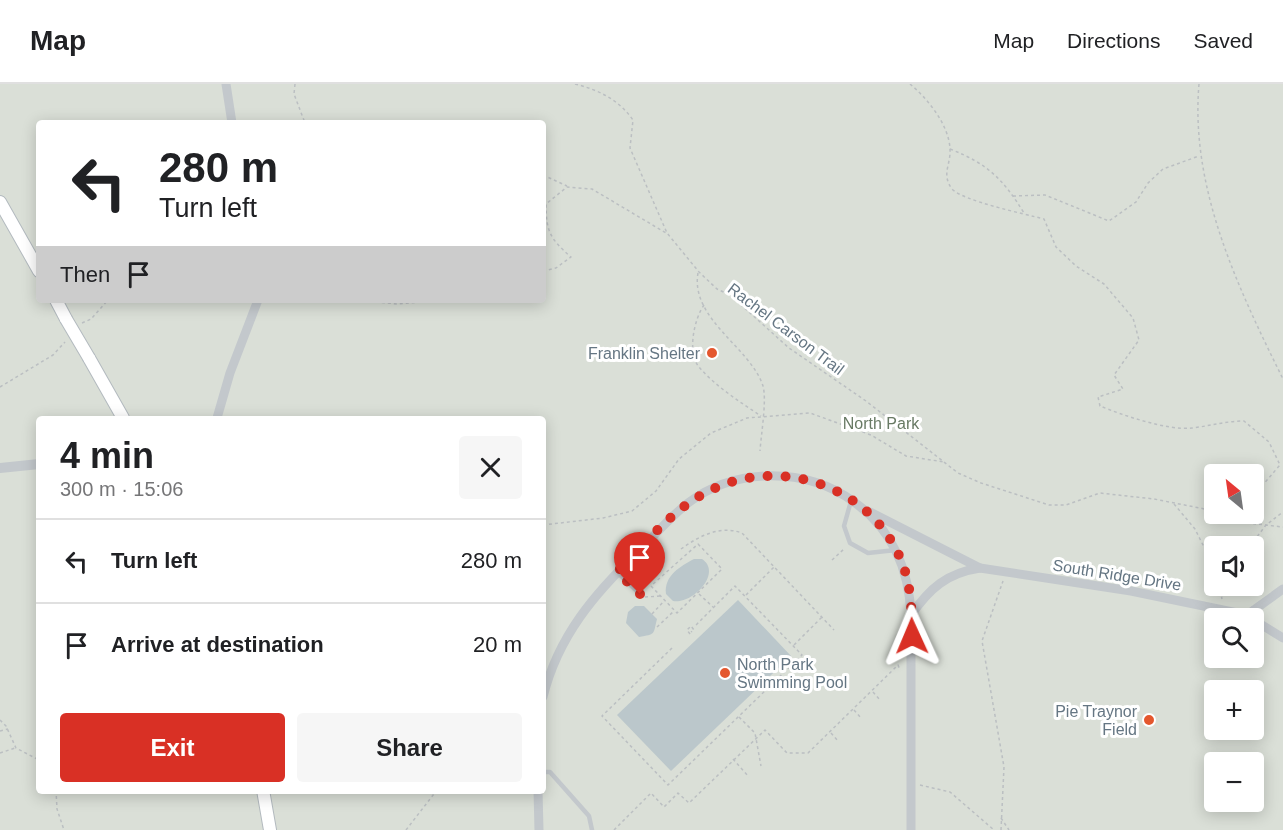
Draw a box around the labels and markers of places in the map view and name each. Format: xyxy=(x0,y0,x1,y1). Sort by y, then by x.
place label: Franklin Shelter xyxy=(588,345,701,362)
marker: Franklin Shelter xyxy=(705,346,719,360)
pin xyxy=(614,532,665,594)
place label: North Park Swimming Pool xyxy=(737,656,847,691)
marker: North Park Swimming Pool xyxy=(718,666,732,680)
place label: Pie Traynor Field xyxy=(1055,703,1138,738)
marker: Pie Traynor Field xyxy=(1142,713,1156,727)

